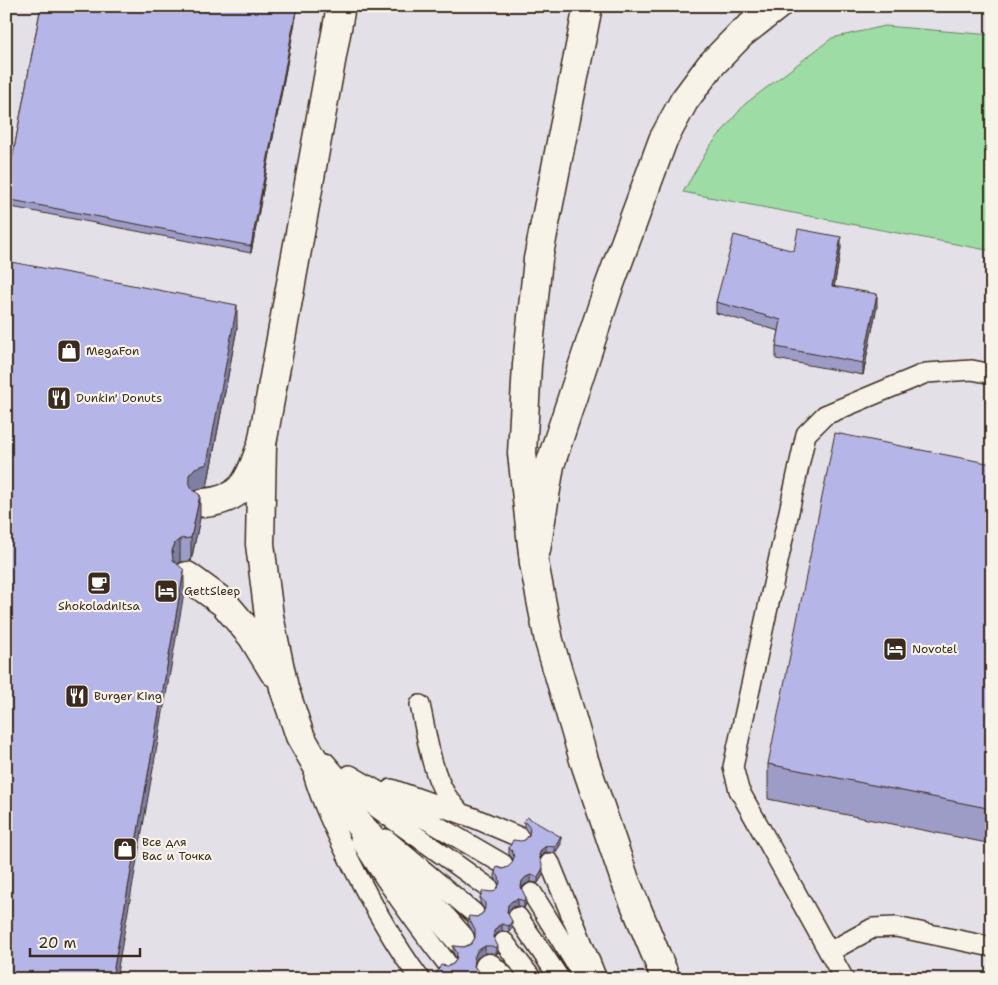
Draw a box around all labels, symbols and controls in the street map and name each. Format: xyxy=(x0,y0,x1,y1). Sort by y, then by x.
shop icon: MegaFon xyxy=(56,338,82,364)
place label: MegaFon xyxy=(86,343,139,359)
restaurant icon: Dunkin' Donuts xyxy=(46,385,72,411)
place label: Dunkin' Donuts xyxy=(76,390,162,406)
cafe icon: Shokoladnitsa xyxy=(86,570,112,596)
hotel icon: GettSleep xyxy=(153,578,179,604)
place label: GettSleep xyxy=(184,583,241,599)
place label: Shokoladnitsa xyxy=(58,598,141,614)
hotel icon: Novotel xyxy=(882,636,908,662)
place label: Novotel xyxy=(912,641,957,657)
restaurant icon: Burger King xyxy=(64,683,90,709)
place label: Burger King xyxy=(94,688,162,704)
place label: Все для Вас и Точка xyxy=(142,834,212,864)
shop icon: Все для Вас и Точка xyxy=(112,836,138,862)
scale bar xyxy=(30,925,140,957)
text: 20 m xyxy=(38,933,77,953)

